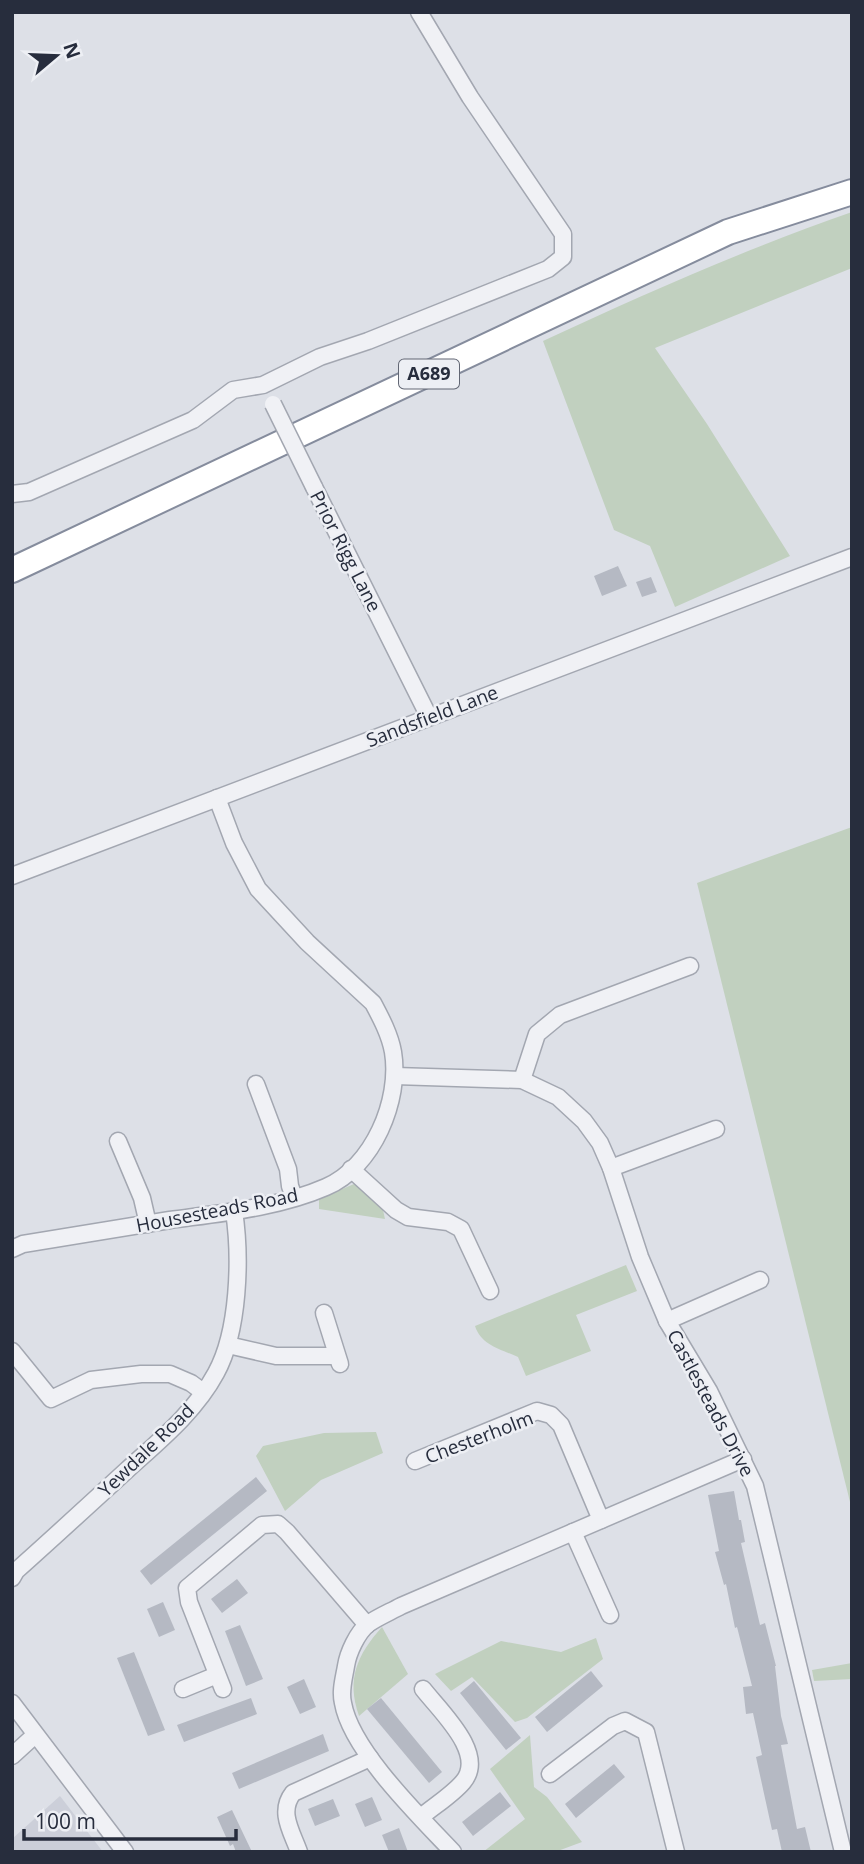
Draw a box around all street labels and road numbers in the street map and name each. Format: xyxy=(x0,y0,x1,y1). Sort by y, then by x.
road number: A689 xyxy=(399,360,459,388)
street label: Prior Rigg Lane xyxy=(304,486,388,616)
street label: Sandsfield Lane xyxy=(362,679,502,753)
street label: Housesteads Road xyxy=(134,1182,300,1238)
street label: Castlesteads Drive xyxy=(661,1325,761,1481)
street label: Yewdale Road xyxy=(92,1398,200,1502)
street label: Chesterholm xyxy=(421,1404,537,1470)

